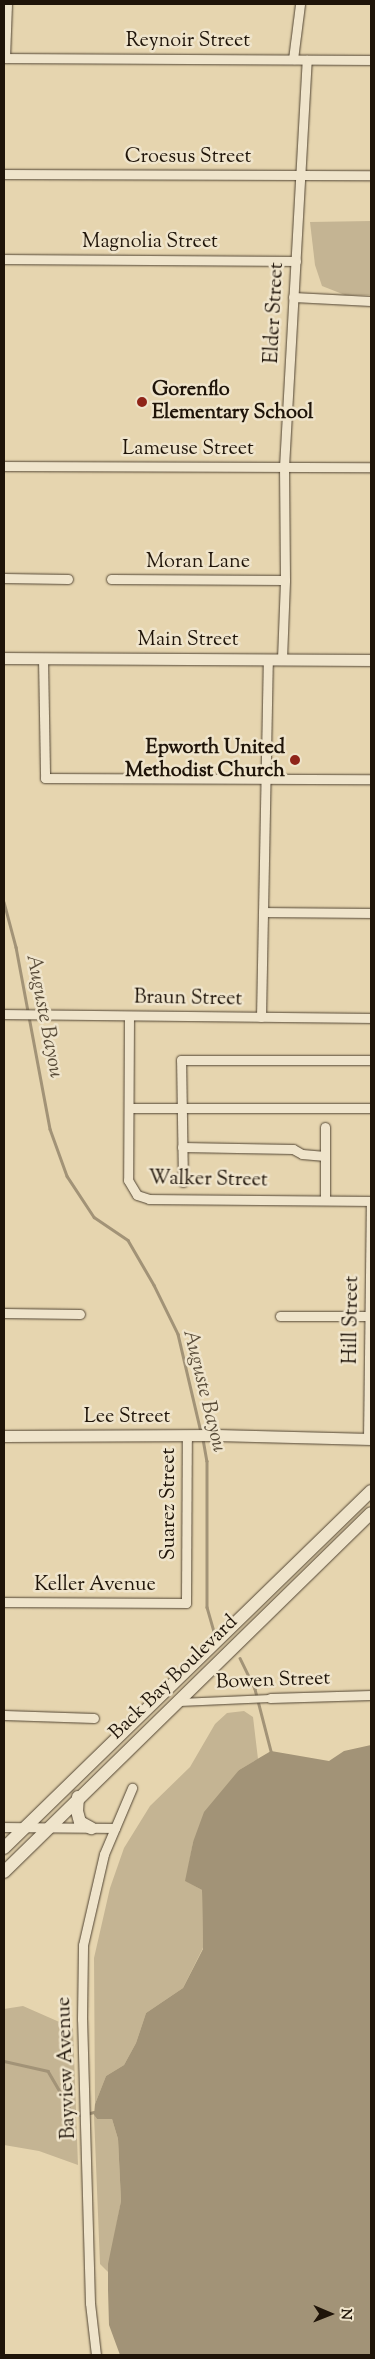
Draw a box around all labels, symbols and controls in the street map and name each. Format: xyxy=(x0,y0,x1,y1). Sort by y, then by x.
street label: Reynoir Street xyxy=(126,29,250,53)
street label: Croesus Street xyxy=(125,145,251,169)
street label: Magnolia Street xyxy=(82,230,218,254)
street label: Elder Street xyxy=(260,262,290,364)
place label: Gorenflo Elementary School xyxy=(152,379,313,426)
marker: Gorenflo Elementary School xyxy=(136,396,148,408)
street label: Lameuse Street xyxy=(122,437,254,461)
street label: Moran Lane xyxy=(146,550,250,574)
street label: Main Street xyxy=(138,628,238,652)
place label: Epworth United Methodist Church xyxy=(125,736,285,783)
marker: Epworth United Methodist Church xyxy=(289,754,301,766)
water label: Auguste Bayou xyxy=(20,952,68,1080)
street label: Braun Street xyxy=(134,986,242,1012)
street label: Walker Street xyxy=(148,1167,268,1193)
street label: Hill Street xyxy=(339,1276,365,1364)
water label: Auguste Bayou xyxy=(177,1327,231,1455)
street label: Lee Street xyxy=(84,1405,170,1429)
street label: Suarez Street xyxy=(157,1448,181,1560)
street label: Keller Avenue xyxy=(34,1573,156,1597)
street label: Back Bay Boulevard xyxy=(105,1611,243,1745)
street label: Bowen Street xyxy=(215,1667,331,1695)
street label: Bayview Avenue xyxy=(53,1996,81,2140)
north arrow xyxy=(305,2289,355,2339)
text: N xyxy=(335,2308,355,2320)

